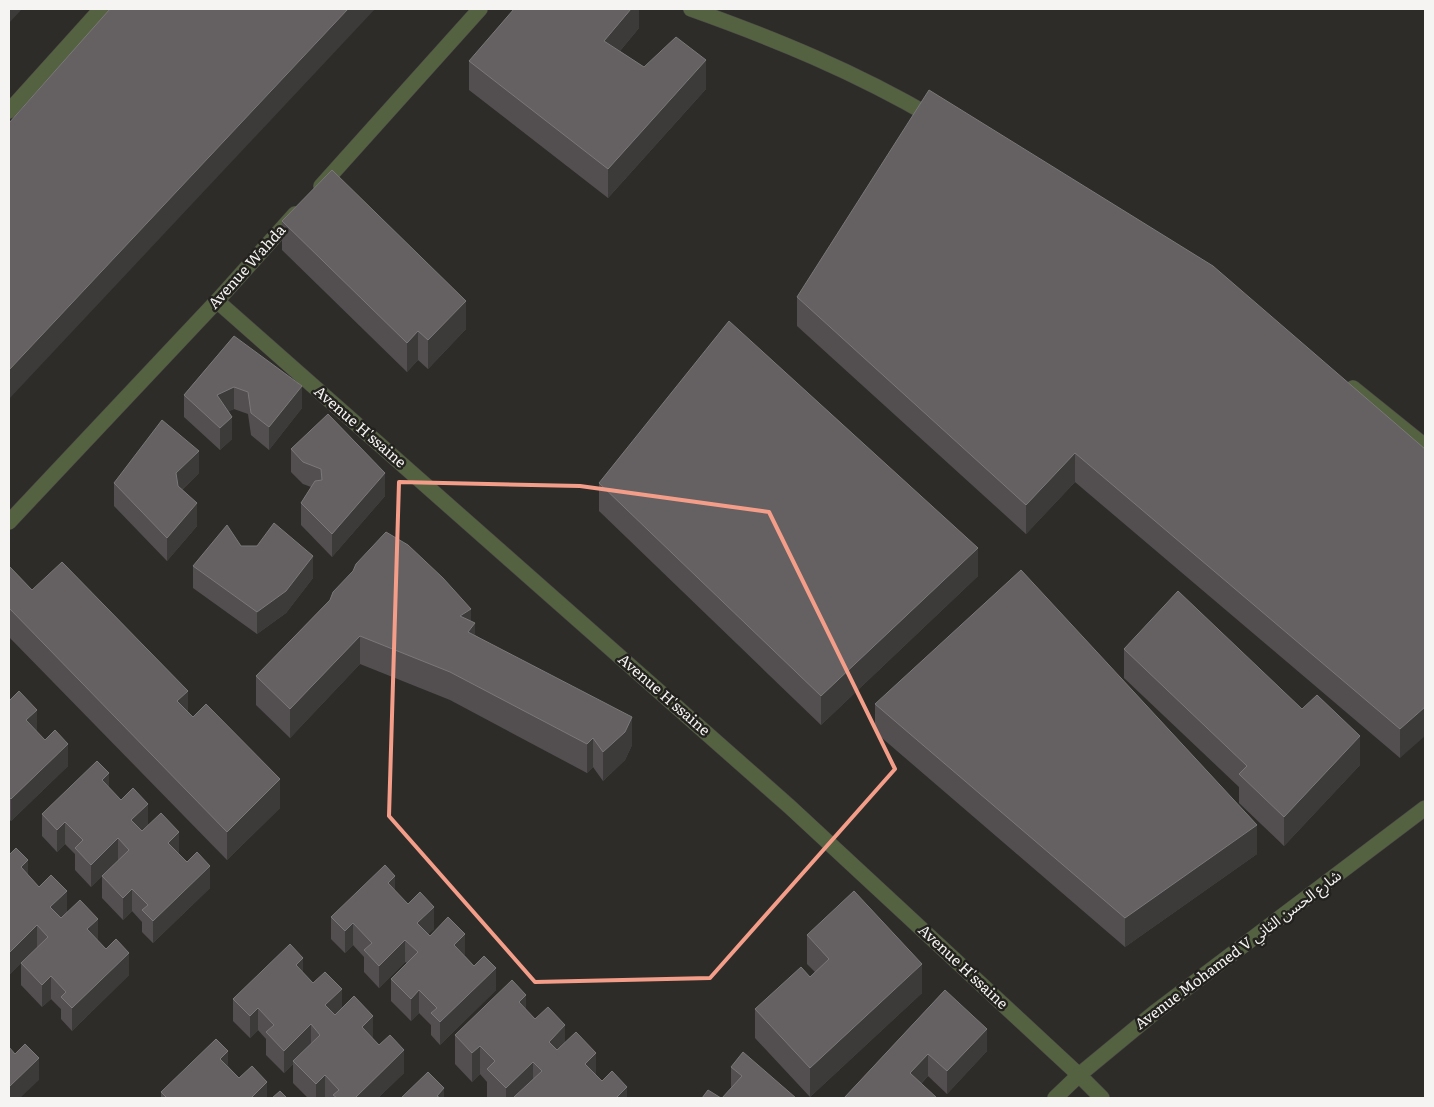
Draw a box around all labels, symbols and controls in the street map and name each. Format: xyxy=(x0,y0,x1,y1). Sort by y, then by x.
street label: Avenue Wahda xyxy=(202,218,291,313)
street label: Avenue H'ssaine xyxy=(310,379,412,473)
street label: Avenue H'ssaine xyxy=(614,647,716,741)
street label: Avenue Mohamed V شارع الحسن الثاني xyxy=(1129,863,1347,1036)
street label: Avenue H'ssaine xyxy=(914,918,1014,1014)

